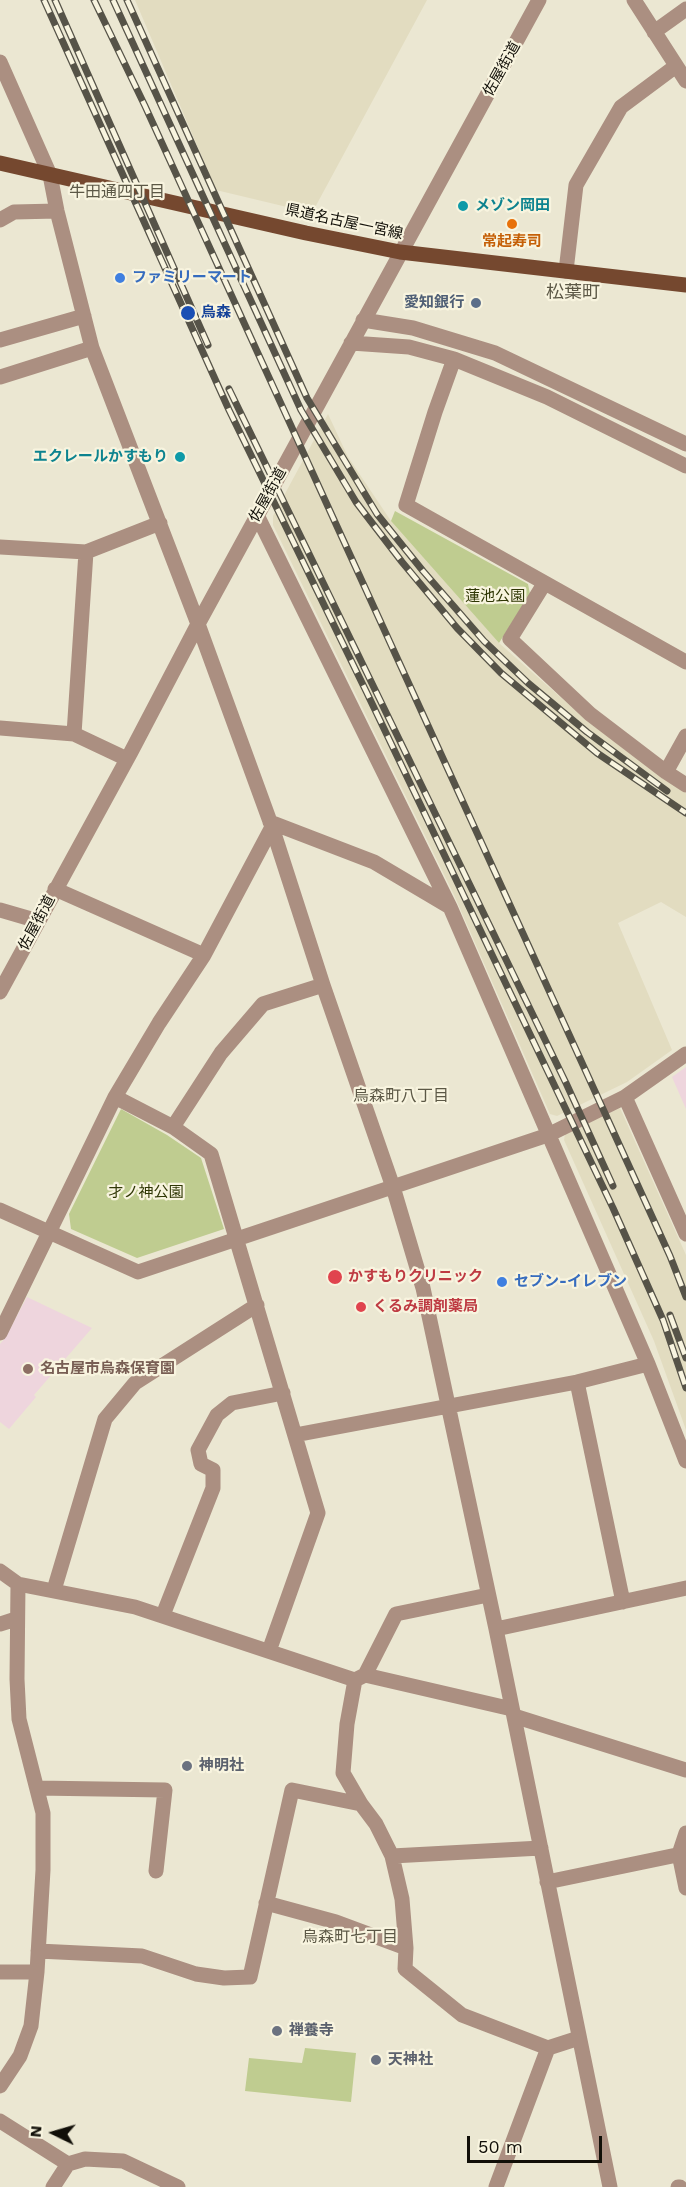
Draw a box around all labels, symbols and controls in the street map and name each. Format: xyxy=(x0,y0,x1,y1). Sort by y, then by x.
street label: 佐屋街道 xyxy=(480,38,524,100)
district label: 牛田通四丁目 xyxy=(69,182,165,202)
place label: メゾン岡田 xyxy=(475,197,550,215)
marker: メゾン岡田 xyxy=(456,199,470,213)
street label: 県道名古屋一宮線 xyxy=(283,201,405,243)
marker: 常起寿司 xyxy=(505,217,519,231)
place label: 常起寿司 xyxy=(482,233,542,251)
place label: ファミリーマート xyxy=(132,269,252,287)
marker: ファミリーマート xyxy=(113,271,127,285)
district label: 松葉町 xyxy=(546,282,600,304)
place label: 愛知銀行 xyxy=(404,294,464,312)
marker: 愛知銀行 xyxy=(469,296,483,310)
marker: 烏森 xyxy=(179,304,197,322)
place label: 烏森 xyxy=(201,304,231,322)
place label: エクレールかすもり xyxy=(33,448,168,466)
marker: エクレールかすもり xyxy=(173,450,187,464)
street label: 佐屋街道 xyxy=(246,464,290,526)
park label: 蓮池公園 xyxy=(465,588,525,606)
street label: 佐屋街道 xyxy=(15,892,59,954)
district label: 烏森町八丁目 xyxy=(353,1086,449,1106)
park label: 才ノ神公園 xyxy=(109,1184,183,1202)
marker: かすもりクリニック xyxy=(326,1268,344,1286)
place label: かすもりクリニック xyxy=(348,1268,483,1286)
place label: セブン-イレブン xyxy=(514,1273,627,1291)
marker: セブン-イレブン xyxy=(495,1275,509,1289)
place label: くるみ調剤薬局 xyxy=(373,1298,478,1316)
marker: くるみ調剤薬局 xyxy=(354,1300,368,1314)
place label: 名古屋市烏森保育園 xyxy=(40,1360,175,1378)
marker: 名古屋市烏森保育園 xyxy=(21,1362,35,1376)
place label: 神明社 xyxy=(199,1757,244,1775)
marker: 神明社 xyxy=(180,1759,194,1773)
district label: 烏森町七丁目 xyxy=(302,1927,398,1947)
place label: 禅養寺 xyxy=(289,2022,334,2040)
marker: 禅養寺 xyxy=(270,2024,284,2038)
place label: 天神社 xyxy=(388,2051,433,2069)
marker: 天神社 xyxy=(369,2053,383,2067)
north arrow xyxy=(24,2103,84,2163)
scale bar xyxy=(470,2124,605,2162)
text: N xyxy=(26,2125,46,2138)
text: 50 m xyxy=(478,2136,523,2157)

